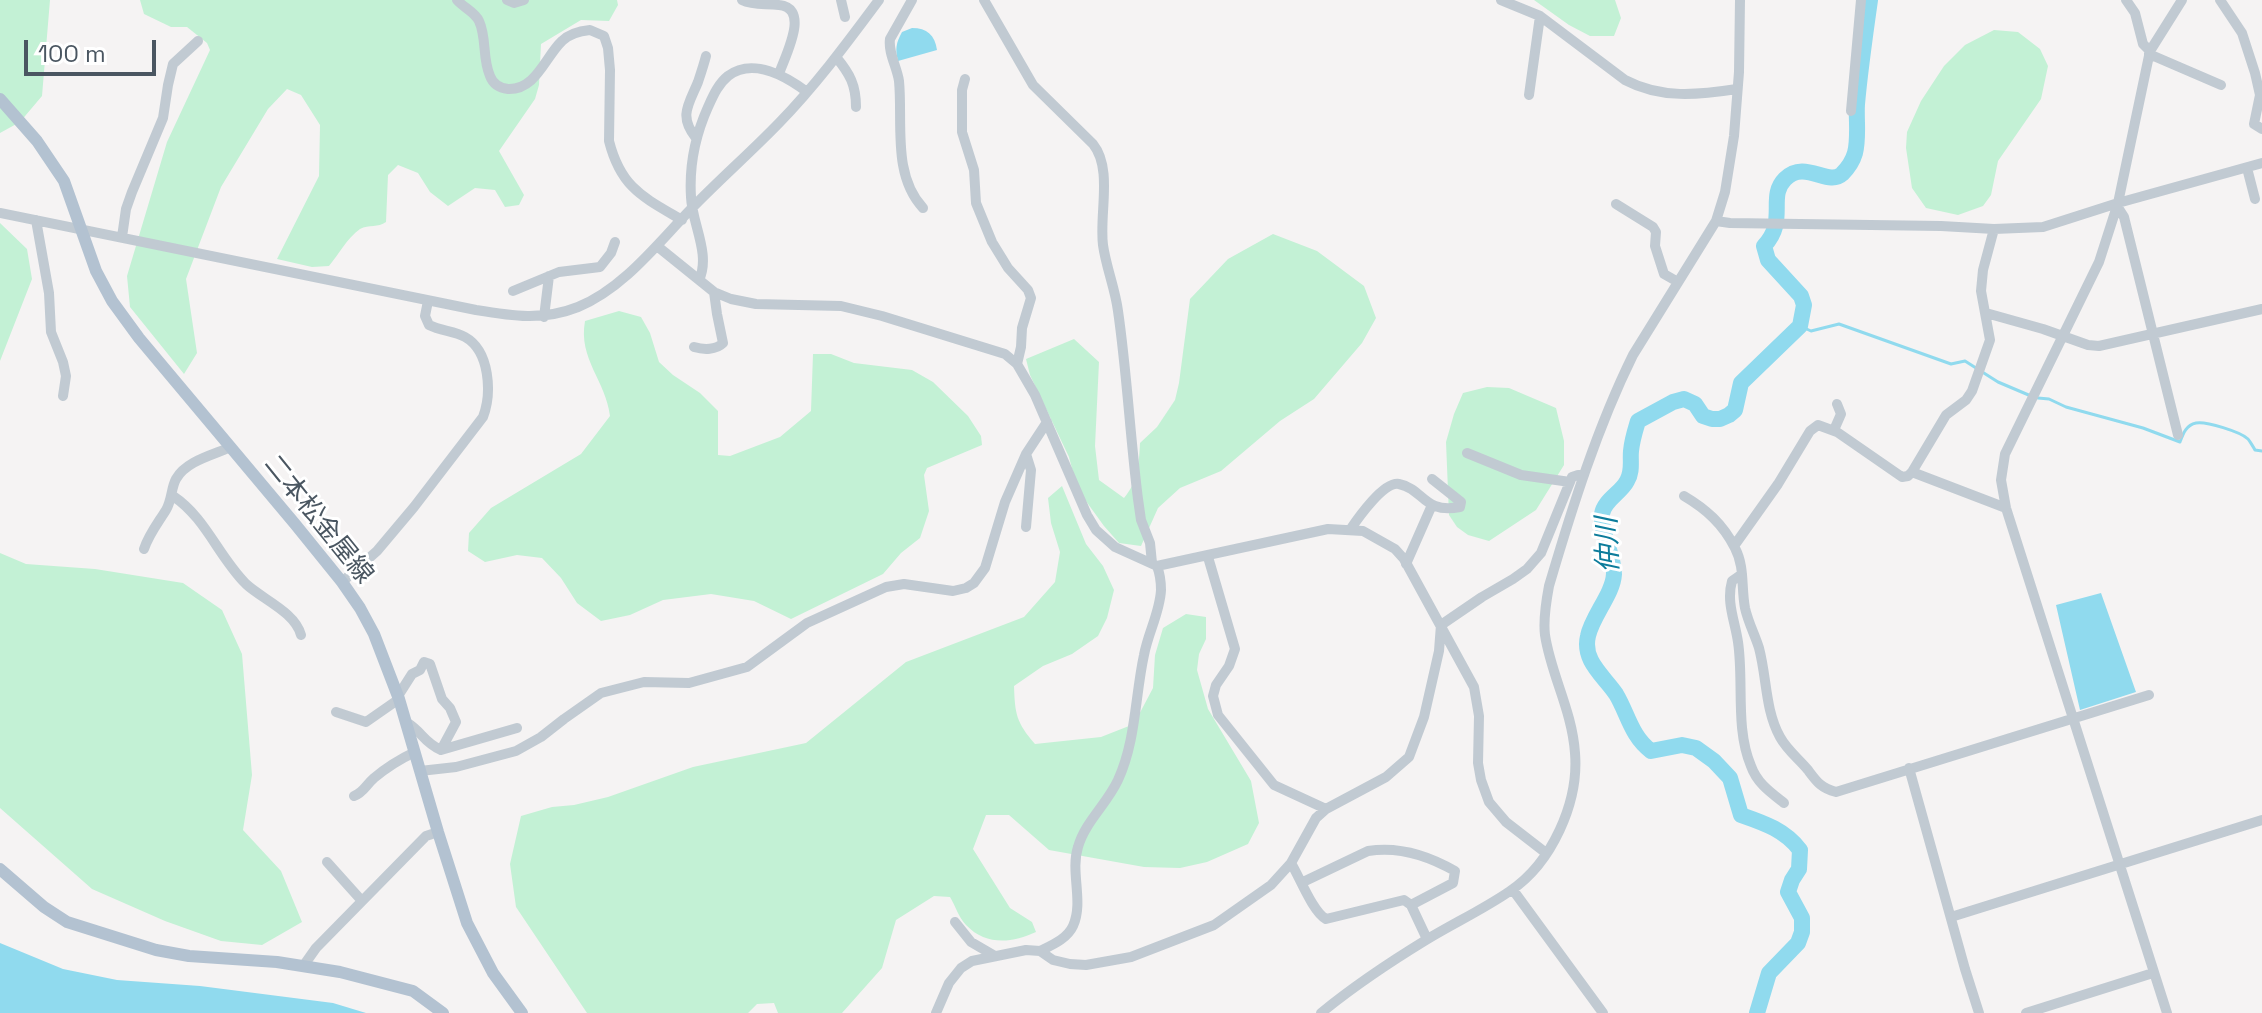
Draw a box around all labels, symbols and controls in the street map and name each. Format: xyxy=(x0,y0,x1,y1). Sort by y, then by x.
scale bar xyxy=(28,24,160,74)
text: 100 m xyxy=(38,38,106,69)
street label: 二本松金屋線 xyxy=(257,450,379,590)
water label: 仲川 xyxy=(1591,516,1627,574)

